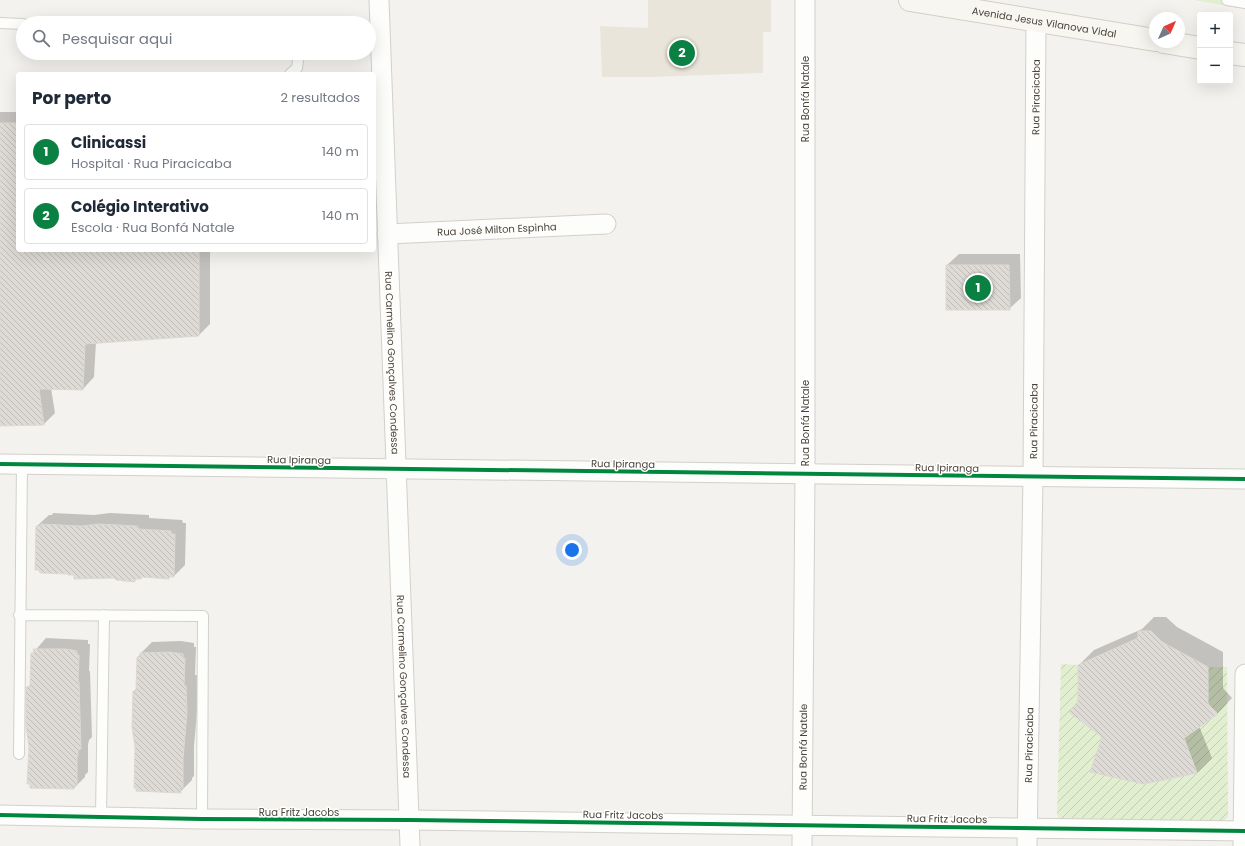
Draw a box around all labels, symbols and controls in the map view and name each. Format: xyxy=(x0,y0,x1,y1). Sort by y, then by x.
street label: Avenida Jesus Vilanova Vidal xyxy=(971,3,1118,41)
north arrow xyxy=(1149,12,1185,48)
map controls xyxy=(1197,12,1233,84)
button: + xyxy=(1197,12,1233,48)
search box xyxy=(16,16,376,60)
icon: search xyxy=(30,27,52,49)
text: Pesquisar aqui xyxy=(62,28,172,49)
pin: 2 xyxy=(669,38,695,68)
button: − xyxy=(1197,48,1233,84)
street label: Rua Bonfá Natale xyxy=(798,56,813,142)
street label: Rua Piracicaba xyxy=(1028,59,1043,135)
text: Por perto xyxy=(32,86,111,110)
text: 2 resultados xyxy=(280,88,360,107)
text: Clinicassi xyxy=(71,132,146,153)
text: 1 xyxy=(44,142,48,161)
text: 140 m xyxy=(322,142,359,161)
text: Hospital · Rua Piracicaba xyxy=(71,154,232,173)
text: Colégio Interativo xyxy=(71,196,209,217)
text: 2 xyxy=(42,206,50,225)
text: 140 m xyxy=(322,206,359,225)
text: Escola · Rua Bonfá Natale xyxy=(71,218,235,237)
street label: Rua José Milton Espinha xyxy=(437,219,557,239)
street label: Rua Carmelino Gonçalves Condessa xyxy=(381,271,403,455)
pin: 1 xyxy=(965,273,991,303)
street label: Rua Bonfá Natale xyxy=(798,380,813,466)
street label: Rua Piracicaba xyxy=(1026,383,1041,459)
street label: Rua Ipiranga xyxy=(267,452,331,468)
street label: Rua Ipiranga xyxy=(591,456,655,472)
street label: Rua Ipiranga xyxy=(915,460,979,476)
your location xyxy=(562,540,582,560)
street label: Rua Carmelino Gonçalves Condessa xyxy=(393,595,415,779)
street label: Rua Bonfá Natale xyxy=(795,704,811,790)
street label: Rua Piracicaba xyxy=(1021,707,1037,783)
street label: Rua Fritz Jacobs xyxy=(259,805,339,820)
street label: Rua Fritz Jacobs xyxy=(583,807,663,823)
street label: Rua Fritz Jacobs xyxy=(907,811,987,827)

